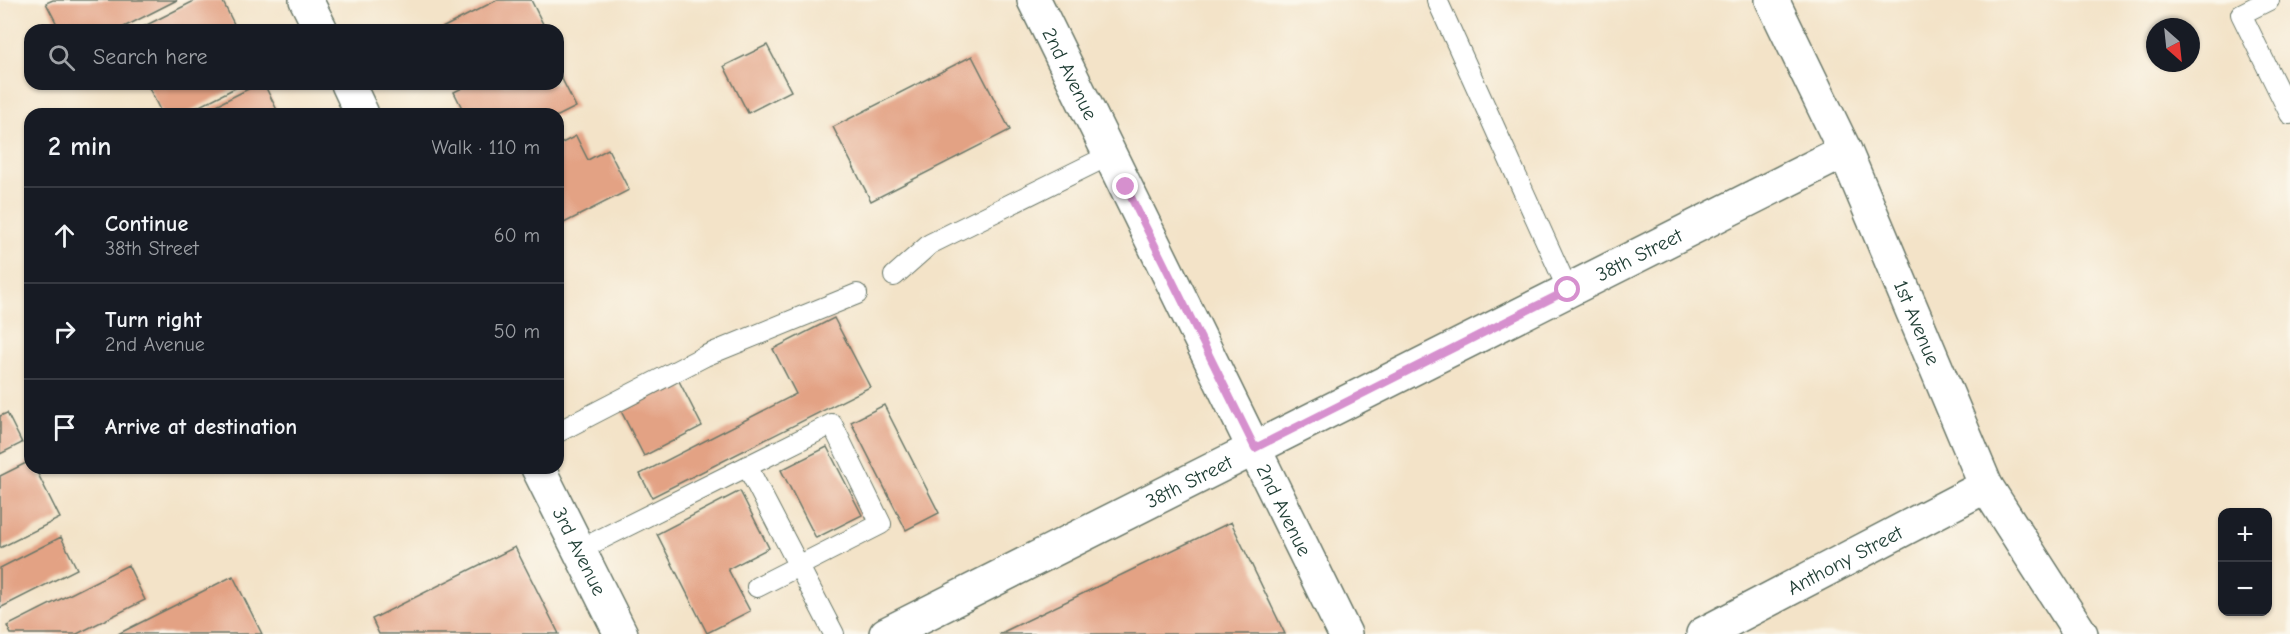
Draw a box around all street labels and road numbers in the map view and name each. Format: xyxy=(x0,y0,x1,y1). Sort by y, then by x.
street label: 2nd Avenue xyxy=(1038,24,1102,123)
street label: 38th Street xyxy=(1592,223,1687,286)
street label: 1st Avenue xyxy=(1889,277,1945,368)
street label: 38th Street xyxy=(1142,450,1237,513)
street label: 2nd Avenue xyxy=(1252,460,1316,560)
street label: 3rd Avenue xyxy=(548,503,611,599)
street label: Anthony Street xyxy=(1783,520,1907,599)

